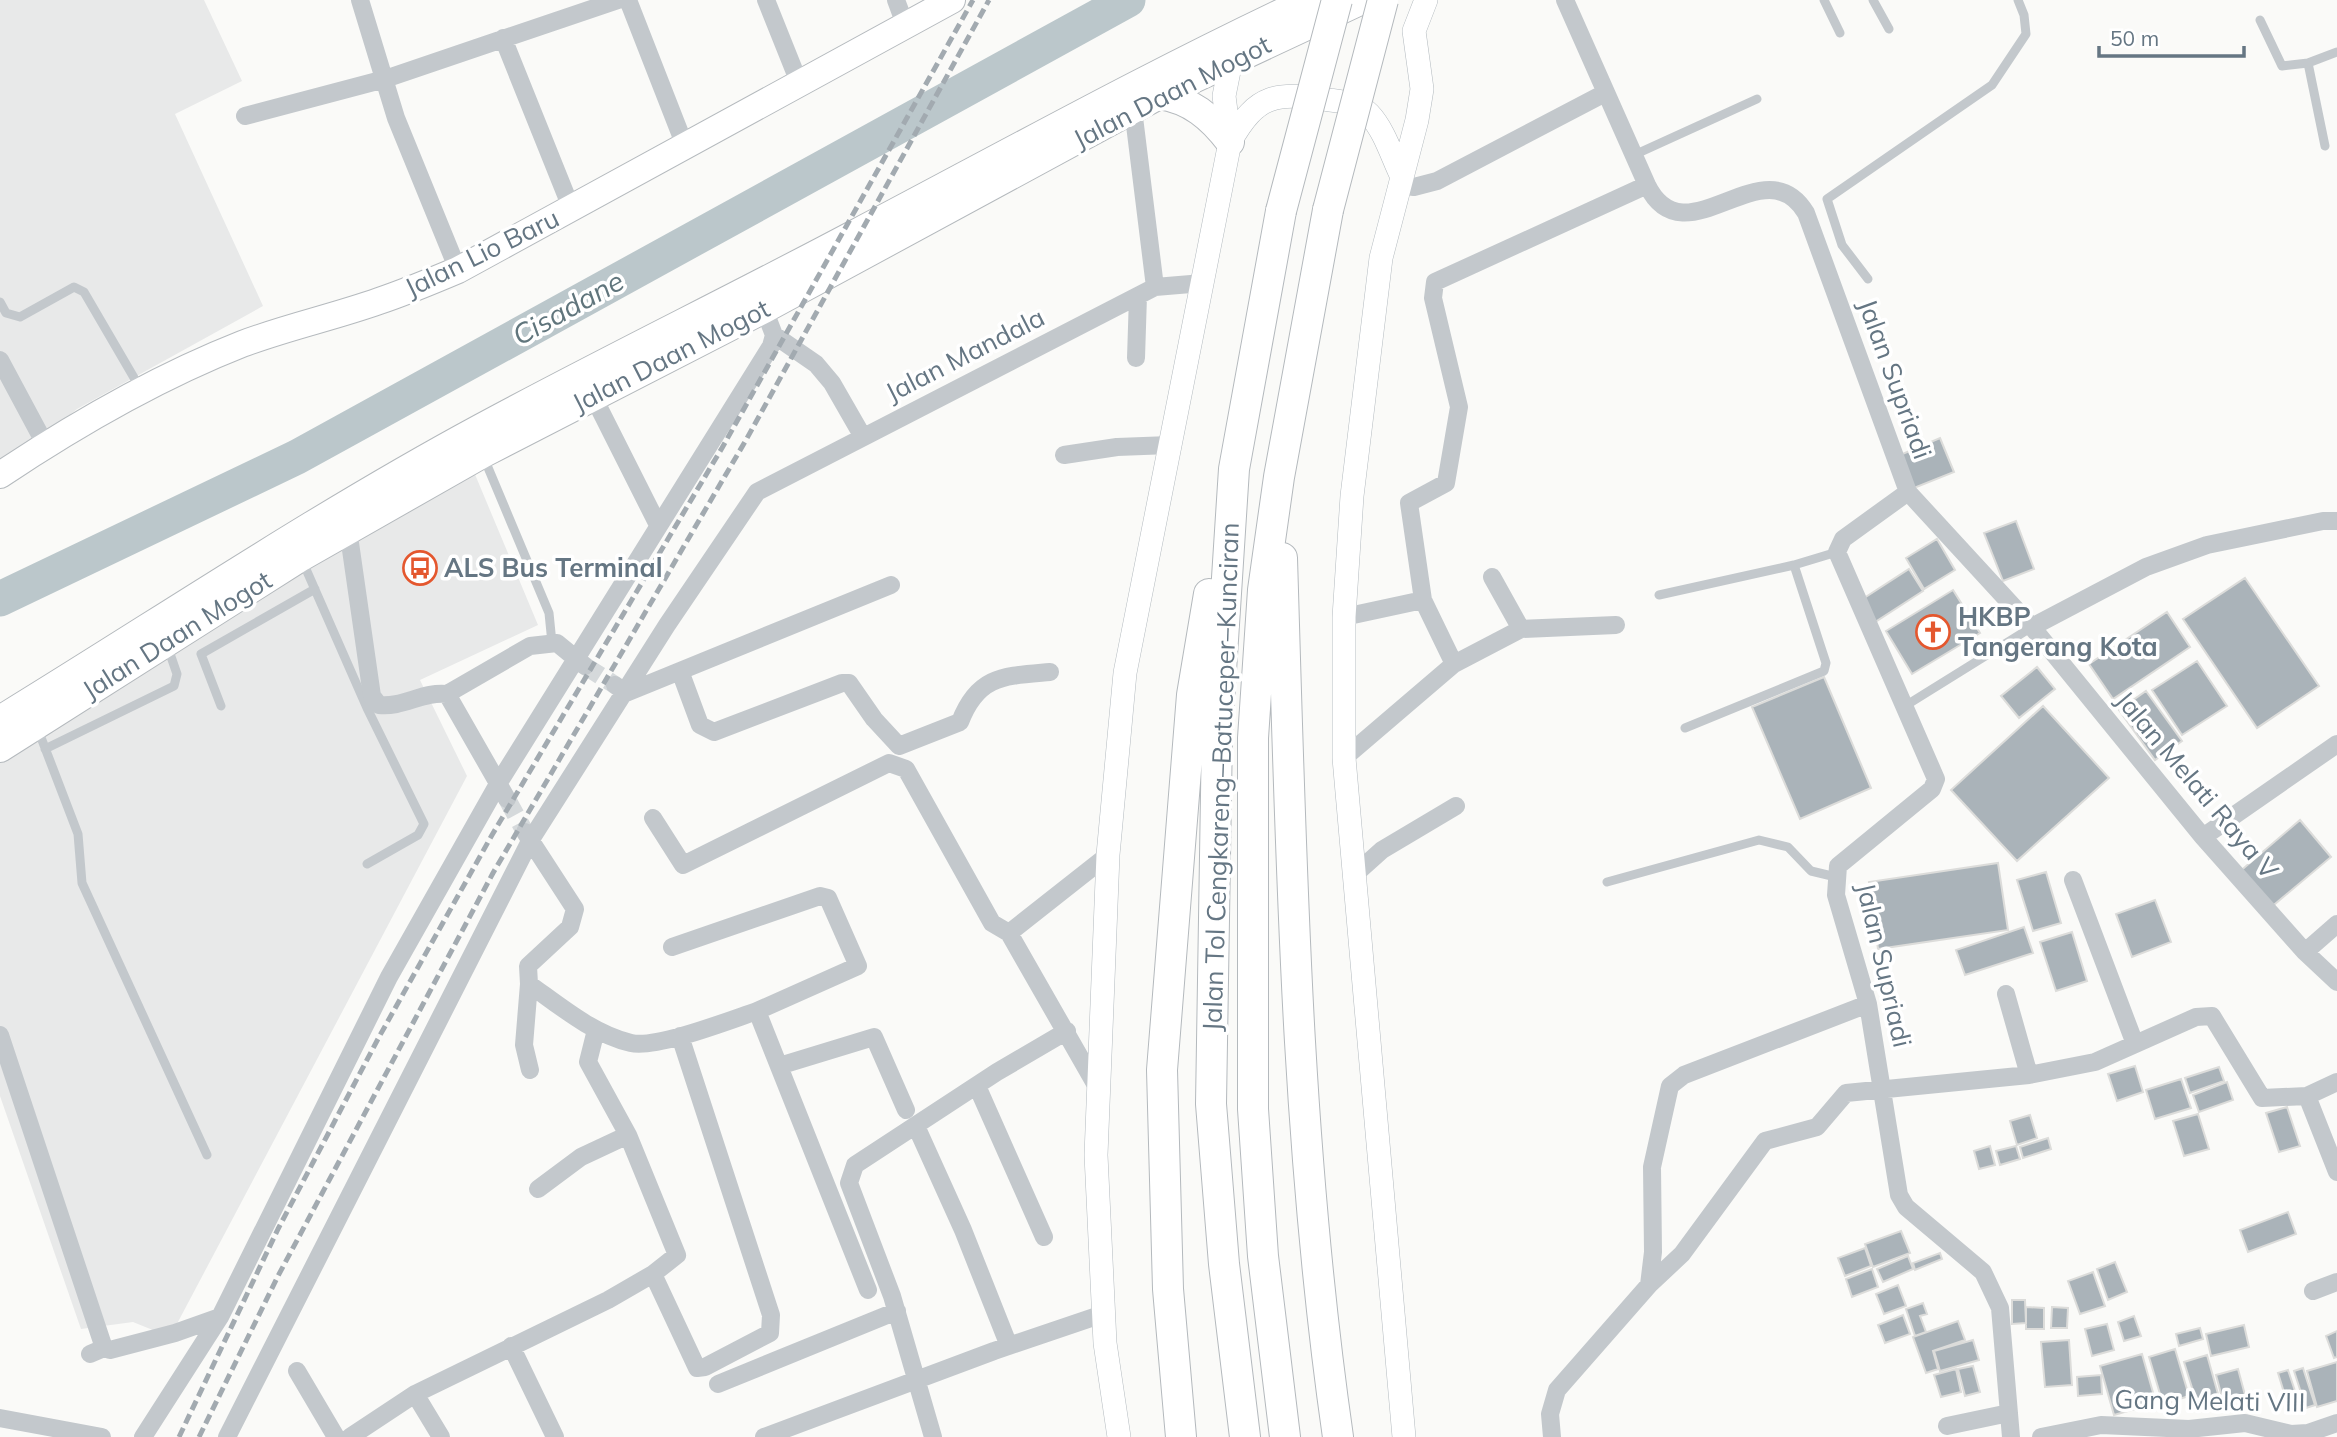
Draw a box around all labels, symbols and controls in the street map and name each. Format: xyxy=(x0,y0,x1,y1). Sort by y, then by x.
scale bar xyxy=(2099,14,2244,58)
text: 50 m xyxy=(2110,25,2159,51)
street label: Jalan Daan Mogot xyxy=(1067,28,1276,156)
street label: Jalan Lio Baru xyxy=(399,201,564,304)
water label: Cisadane xyxy=(506,263,629,352)
street label: Jalan Daan Mogot xyxy=(566,292,775,420)
street label: Jalan Supriadi xyxy=(1851,294,1940,463)
street label: Jalan Mandala xyxy=(880,300,1050,409)
street label: Jalan Tol Cengkareng–Batuceper–Kunciran xyxy=(1195,522,1246,1032)
bus stop icon: ALS Bus Terminal xyxy=(401,549,439,587)
place label: ALS Bus Terminal xyxy=(444,551,662,584)
street label: Jalan Daan Mogot xyxy=(76,563,278,706)
place label: HKBP Tangerang Kota xyxy=(1958,600,2158,663)
church icon: HKBP Tangerang Kota xyxy=(1914,613,1952,651)
street label: Jalan Melati Raya V xyxy=(2109,684,2286,886)
street label: Jalan Supriadi xyxy=(1850,879,1919,1050)
street label: Gang Melati VIII xyxy=(2114,1382,2306,1419)

